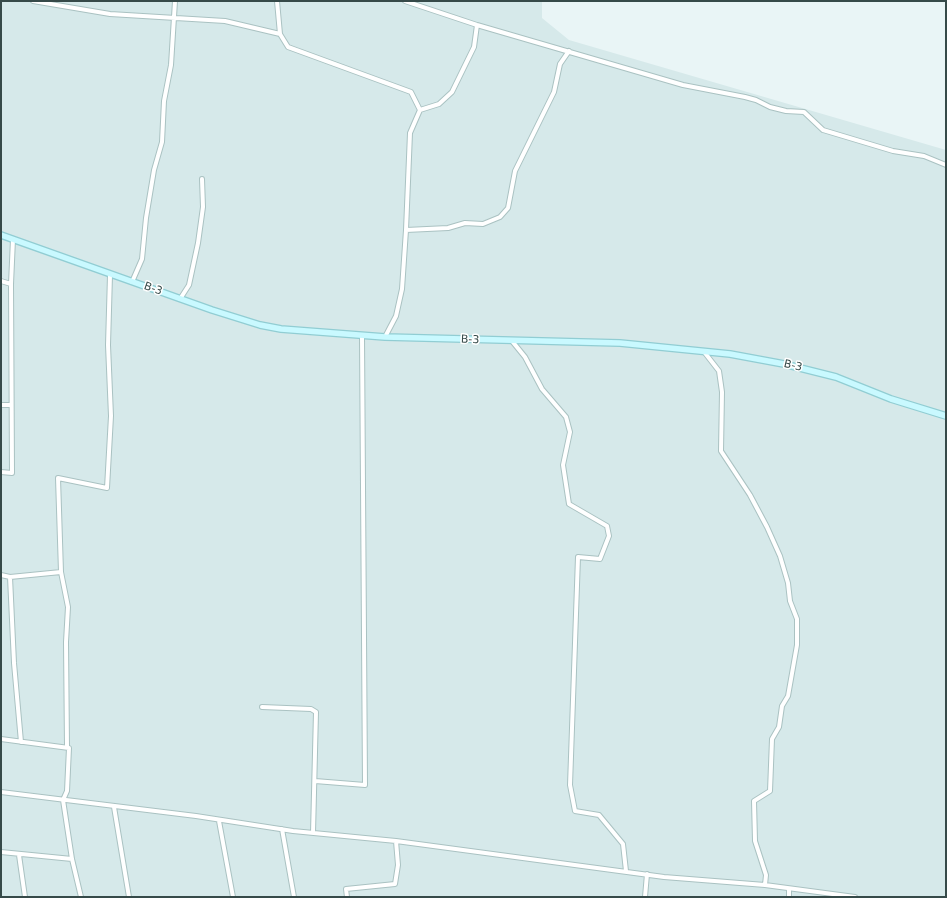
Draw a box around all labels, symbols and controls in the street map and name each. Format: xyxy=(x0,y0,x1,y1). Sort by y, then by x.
street label: B-3 xyxy=(142,280,164,298)
street label: B-3 xyxy=(461,333,479,347)
street label: B-3 xyxy=(782,357,804,375)

